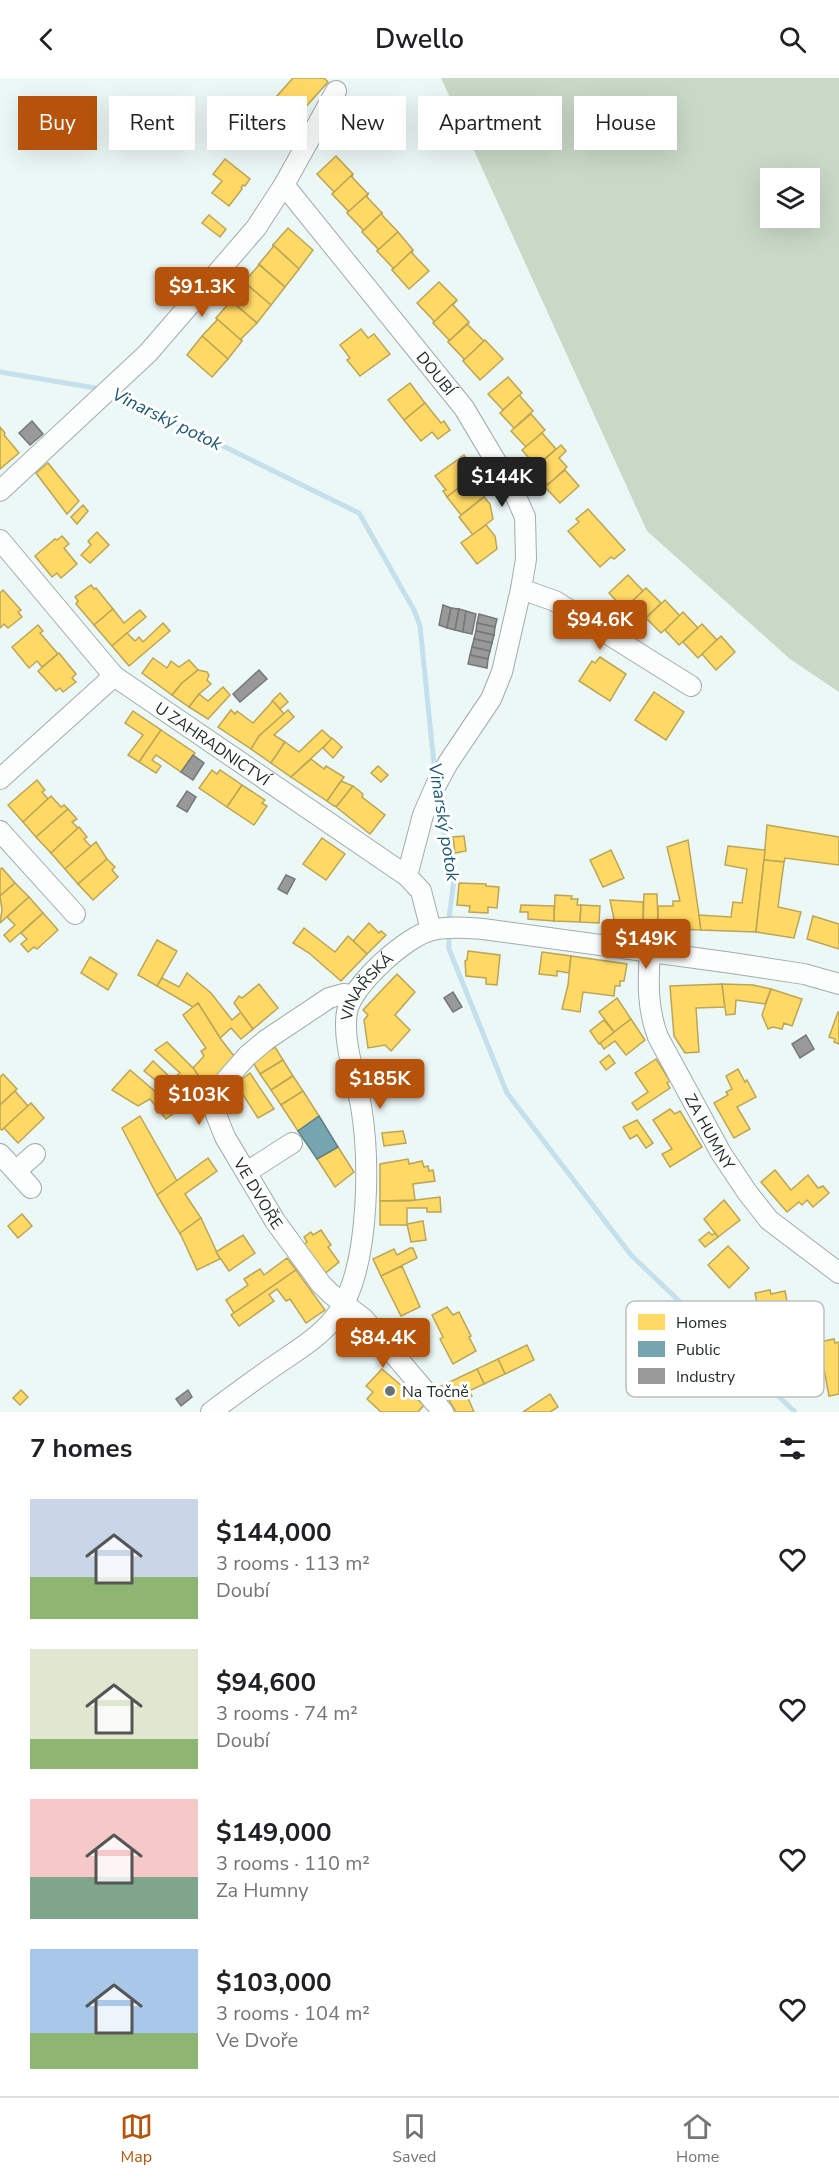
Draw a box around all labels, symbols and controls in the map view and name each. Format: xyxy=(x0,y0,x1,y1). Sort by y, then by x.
text: Dwello xyxy=(375,21,464,58)
icon: back xyxy=(30,23,63,56)
icon: search xyxy=(776,23,809,56)
chip: Buy xyxy=(18,96,97,150)
chip: Rent xyxy=(109,96,195,150)
chip: Filters xyxy=(207,96,307,150)
chip: New xyxy=(319,96,406,150)
chip: Apartment xyxy=(418,96,562,150)
chip: House xyxy=(574,96,677,150)
map controls xyxy=(760,168,820,228)
button: layers xyxy=(760,168,820,228)
pin: $91.3K xyxy=(153,267,251,318)
text: $91.3K xyxy=(169,273,235,300)
street label: DOUBÍ xyxy=(411,347,460,401)
water label: Vinarský potok xyxy=(108,382,227,456)
pin: $144K xyxy=(460,457,544,508)
text: $144K xyxy=(471,463,533,490)
pin: $94.6K xyxy=(551,600,649,651)
text: $94.6K xyxy=(567,606,633,633)
street label: U ZAHRADNICTVÍ xyxy=(150,697,275,792)
water label: Vinarský potok xyxy=(423,761,465,884)
pin: $149K xyxy=(604,919,688,970)
text: $149K xyxy=(615,925,677,952)
street label: VINAŘSKÁ xyxy=(336,948,398,1023)
pin: $185K xyxy=(338,1059,422,1110)
text: $185K xyxy=(349,1065,411,1092)
pin: $103K xyxy=(157,1075,241,1126)
text: $103K xyxy=(168,1081,230,1108)
street label: ZA HUMNY xyxy=(679,1090,739,1175)
street label: VE DVOŘE xyxy=(227,1153,287,1234)
legend xyxy=(626,1301,824,1397)
text: Homes xyxy=(676,1312,727,1334)
pin: $84.4K xyxy=(334,1318,432,1369)
text: $84.4K xyxy=(350,1324,416,1351)
text: Public xyxy=(676,1339,721,1361)
text: Industry xyxy=(676,1366,736,1388)
place label: Na Točně xyxy=(402,1381,469,1403)
marker: Na Točně xyxy=(383,1384,397,1398)
text: 7 homes xyxy=(30,1431,132,1466)
icon: filters xyxy=(776,1432,809,1465)
text: $144,000 xyxy=(216,1515,332,1550)
icon: home xyxy=(78,1523,150,1595)
icon: heart xyxy=(776,1543,809,1576)
text: 3 rooms · 113 m² xyxy=(216,1550,370,1577)
text: Doubí xyxy=(216,1577,269,1604)
text: $94,600 xyxy=(216,1665,316,1700)
icon: home xyxy=(78,1673,150,1745)
icon: heart xyxy=(776,1693,809,1726)
text: 3 rooms · 74 m² xyxy=(216,1700,358,1727)
text: Doubí xyxy=(216,1727,269,1754)
text: $149,000 xyxy=(216,1815,332,1850)
icon: home xyxy=(78,1823,150,1895)
icon: heart xyxy=(776,1843,809,1876)
text: 3 rooms · 110 m² xyxy=(216,1850,370,1877)
text: Za Humny xyxy=(216,1877,308,1904)
text: $103,000 xyxy=(216,1965,332,2000)
icon: home xyxy=(78,1973,150,2045)
icon: heart xyxy=(776,1993,809,2026)
text: 3 rooms · 104 m² xyxy=(216,2000,370,2027)
text: Ve Dvoře xyxy=(216,2027,298,2054)
tab: Map xyxy=(120,2110,153,2168)
tab: Saved xyxy=(392,2110,436,2168)
tab: Home xyxy=(676,2110,719,2168)

